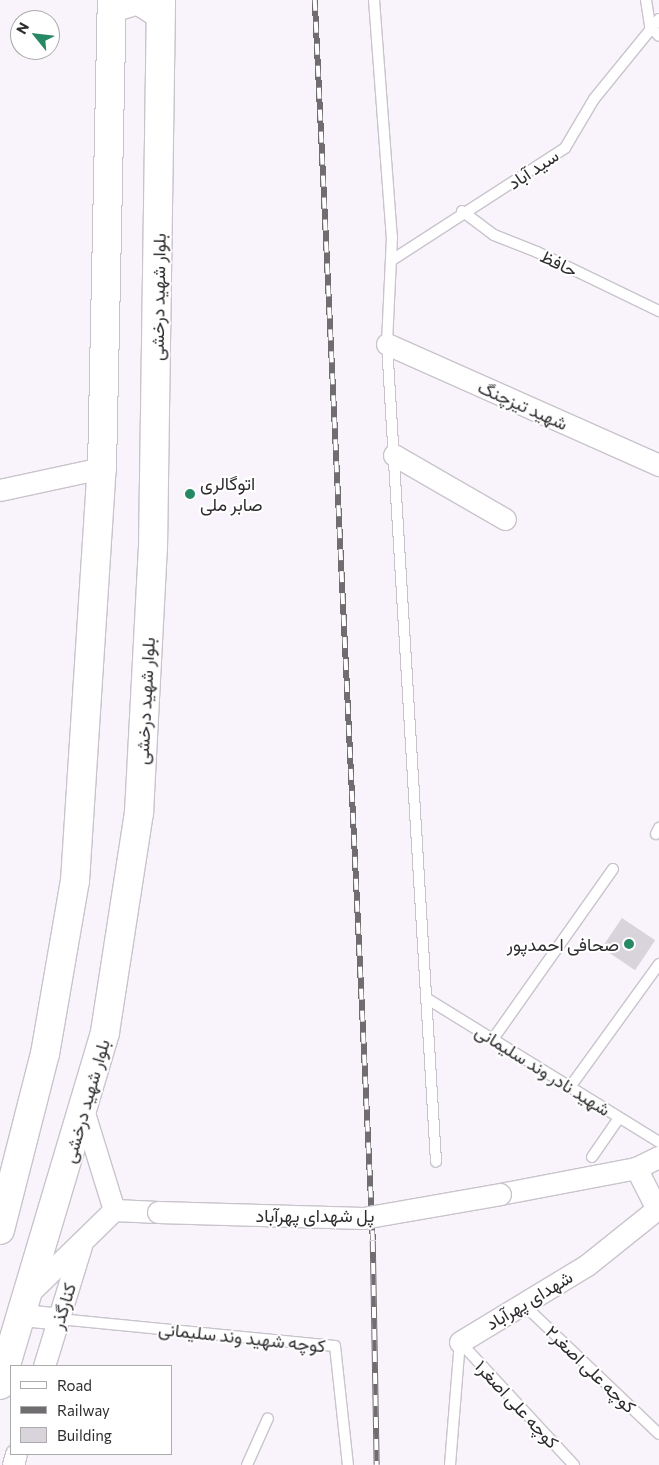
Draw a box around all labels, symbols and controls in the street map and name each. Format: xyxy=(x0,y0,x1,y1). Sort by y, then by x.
north arrow xyxy=(10,10,60,60)
text: N xyxy=(12,19,32,37)
street label: سید آباد xyxy=(504,144,562,194)
street label: بلوار شهید درخشی xyxy=(146,233,170,361)
street label: حافظ xyxy=(537,245,581,281)
street label: شهید تیزچنگ xyxy=(475,376,571,434)
place label: اتوگالری صابر ملی xyxy=(200,473,262,516)
marker: اتوگالری صابر ملی xyxy=(184,488,196,500)
street label: بلوار شهید درخشی xyxy=(131,637,159,765)
place label: صحافی احمدپور xyxy=(507,933,619,955)
marker: صحافی احمدپور xyxy=(623,938,635,950)
street label: شهید نادر وند سلیمانی xyxy=(471,1020,615,1120)
street label: بلوار شهید درخشی xyxy=(58,1037,114,1165)
street label: پل شهدای پهرآباد xyxy=(256,1204,374,1226)
street label: شهدای پهرآباد xyxy=(482,1266,576,1334)
street label: کنارگذر xyxy=(46,1280,80,1332)
street label: کوچه شهید وند سلیمانی xyxy=(157,1317,327,1357)
street label: کوچه علی اصغر۲ xyxy=(541,1321,641,1417)
street label: کوچه علی اصغر۱ xyxy=(471,1355,563,1453)
legend xyxy=(10,1365,172,1455)
text: Road xyxy=(57,1376,92,1394)
text: Railway xyxy=(57,1401,110,1419)
text: Building xyxy=(57,1426,112,1444)

